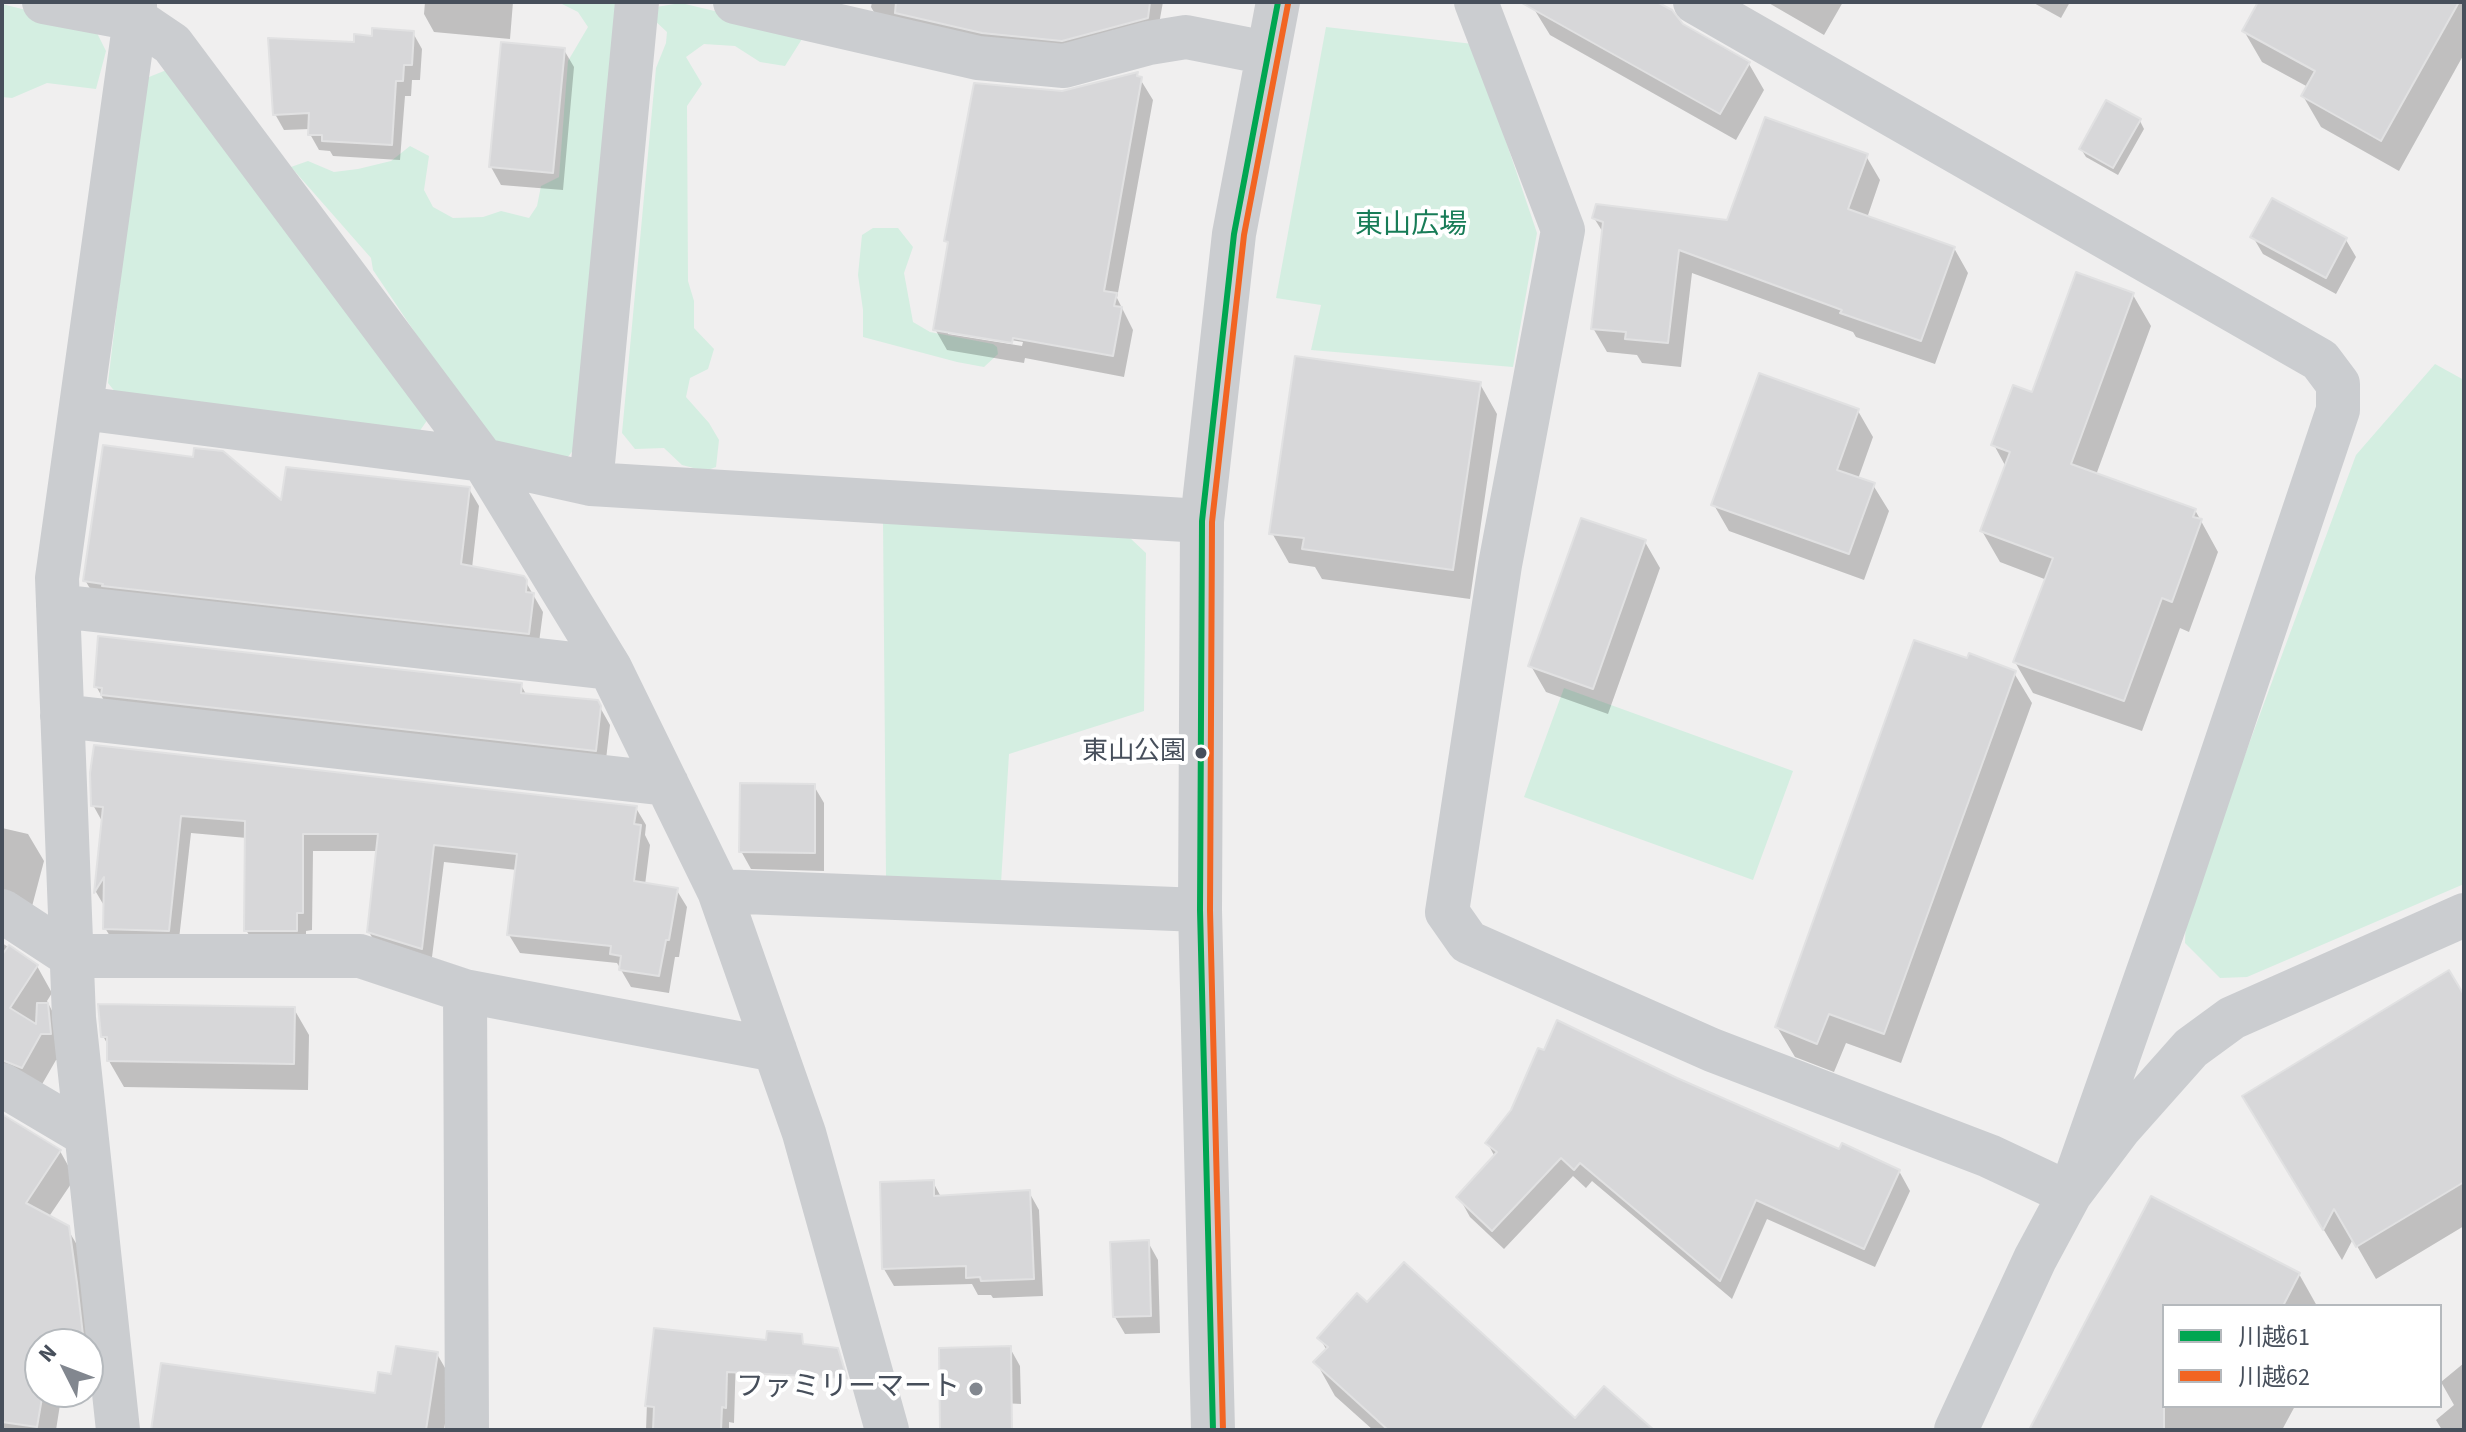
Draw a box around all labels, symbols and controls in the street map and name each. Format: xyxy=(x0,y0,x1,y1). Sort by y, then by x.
park label: 東山広場 xyxy=(1355,210,1467,244)
place label: 東山公園 xyxy=(1082,737,1186,769)
marker: 東山公園 xyxy=(1193,745,1209,761)
legend xyxy=(2162,1304,2442,1408)
text: 川越61 xyxy=(2238,1320,2310,1355)
north arrow xyxy=(24,1328,104,1408)
text: N xyxy=(31,1337,64,1369)
text: 川越62 xyxy=(2238,1360,2310,1395)
place label: ファミリーマート xyxy=(736,1372,960,1406)
marker: ファミリーマート xyxy=(967,1380,985,1398)

